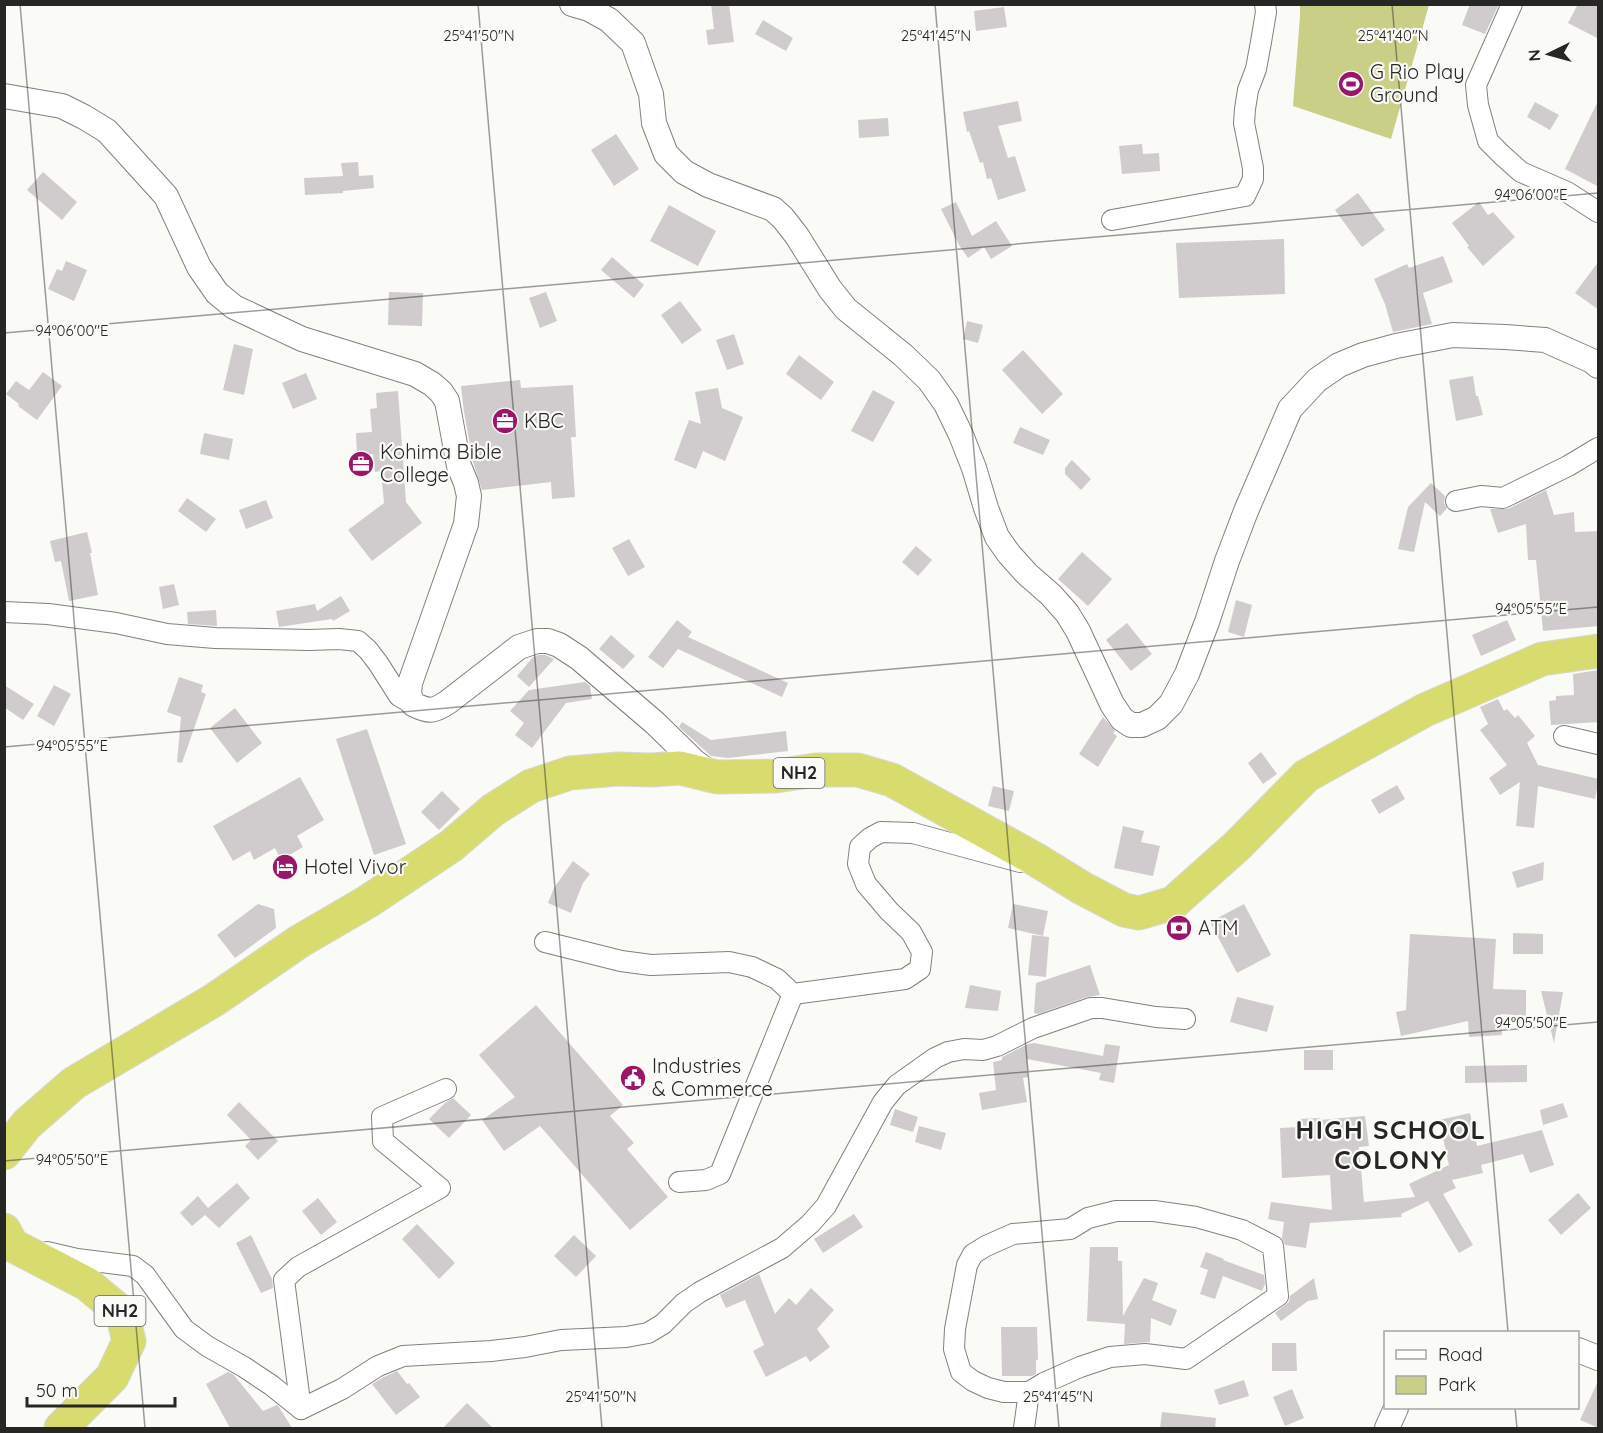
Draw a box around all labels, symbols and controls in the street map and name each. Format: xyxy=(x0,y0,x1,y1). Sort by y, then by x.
north arrow xyxy=(1519,24,1579,84)
text: 25°41'50"N xyxy=(443,26,515,45)
text: 25°41'45"N xyxy=(901,26,971,45)
text: 25°41'40"N xyxy=(1357,26,1429,45)
text: N xyxy=(1524,49,1545,62)
place label: G Rio Play Ground xyxy=(1370,59,1465,107)
sports icon: G Rio Play Ground xyxy=(1336,69,1366,99)
text: 94°06'00"E xyxy=(1494,185,1568,204)
text: 94°06'00"E xyxy=(35,321,109,340)
office icon: KBC xyxy=(490,406,520,436)
place label: KBC xyxy=(524,408,564,433)
place label: Kohima Bible College xyxy=(380,439,502,487)
office icon: Kohima Bible College xyxy=(346,449,376,479)
text: 94°05'55"E xyxy=(1495,599,1567,618)
text: 94°05'55"E xyxy=(36,736,108,755)
road number: NH2 xyxy=(774,758,824,788)
hotel icon: Hotel Vivor xyxy=(270,852,300,882)
place label: Hotel Vivor xyxy=(304,854,407,879)
bank icon: ATM xyxy=(1164,913,1194,943)
place label: ATM xyxy=(1198,915,1239,940)
text: 94°05'50"E xyxy=(1495,1013,1567,1032)
place label: Industries & Commerce xyxy=(652,1053,773,1101)
public building icon: Industries & Commerce xyxy=(618,1063,648,1093)
district label: HIGH SCHOOL COLONY xyxy=(1295,1113,1487,1176)
text: 94°05'50"E xyxy=(36,1150,108,1169)
road number: NH2 xyxy=(94,1296,146,1326)
legend xyxy=(1384,1331,1579,1409)
text: Road xyxy=(1438,1343,1483,1366)
scale bar xyxy=(27,1370,176,1408)
text: Park xyxy=(1438,1373,1476,1396)
text: 50 m xyxy=(36,1379,78,1402)
text: 25°41'50"N xyxy=(565,1387,637,1406)
text: 25°41'45"N xyxy=(1023,1387,1093,1406)

